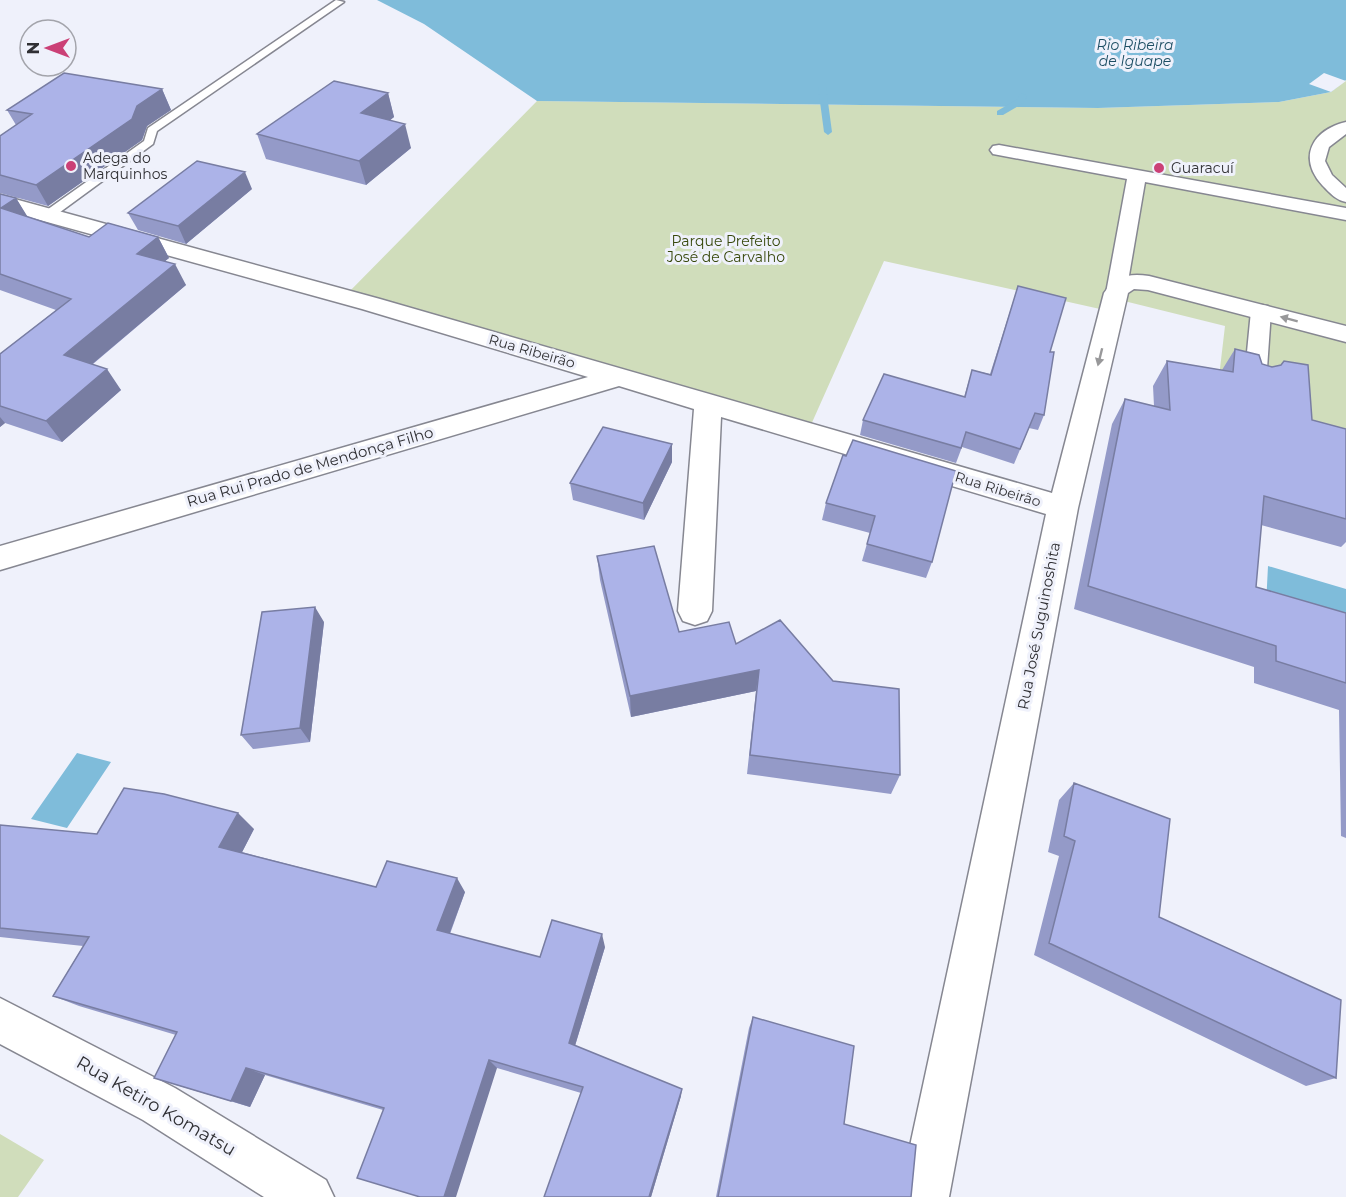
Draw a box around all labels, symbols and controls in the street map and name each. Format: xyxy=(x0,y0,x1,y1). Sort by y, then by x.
north arrow xyxy=(18,18,78,78)
water label: Rio Ribeira de Iguape xyxy=(1097,36,1173,70)
text: N xyxy=(24,42,43,54)
place label: Adega do Marquinhos xyxy=(83,149,167,183)
marker: Adega do Marquinhos xyxy=(64,159,78,173)
place label: Guaracuí xyxy=(1171,159,1235,177)
marker: Guaracuí xyxy=(1152,161,1166,175)
park label: Parque Prefeito José de Carvalho xyxy=(666,232,785,266)
one-way arrow xyxy=(1280,314,1298,323)
street label: Rua Ribeirão xyxy=(487,330,578,372)
one-way arrow xyxy=(1094,347,1104,366)
street label: Rua Rui Prado de Mendonça Filho xyxy=(184,422,435,511)
street label: Rua Ribeirão xyxy=(953,467,1043,511)
street label: Rua José Suguinoshita xyxy=(1013,541,1064,711)
street label: Rua Ketiro Komatsu xyxy=(72,1051,240,1161)

